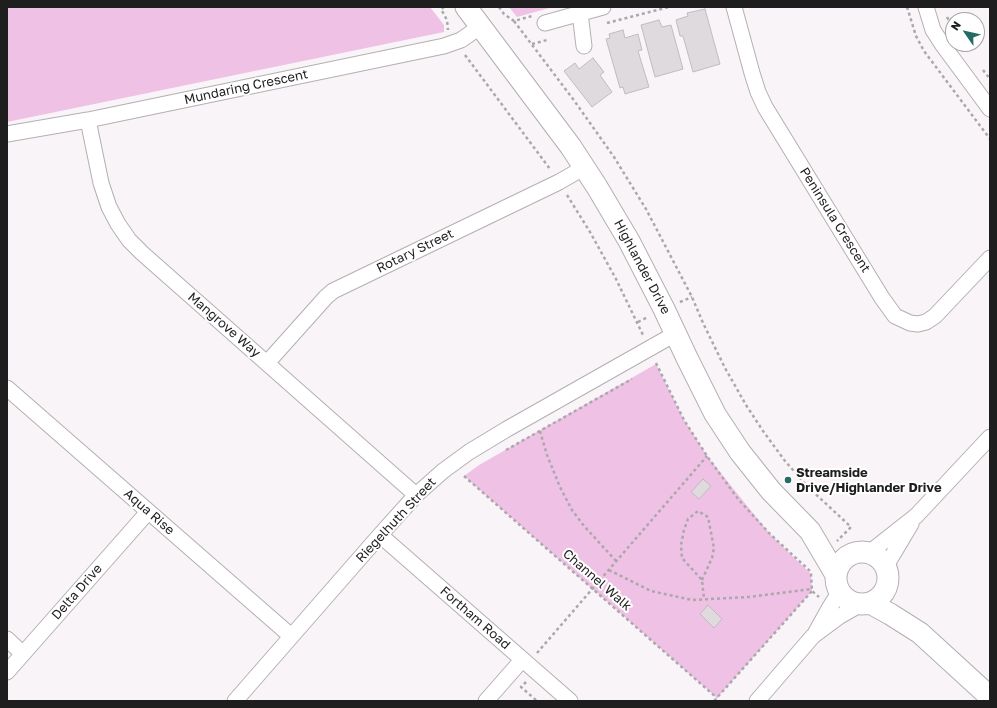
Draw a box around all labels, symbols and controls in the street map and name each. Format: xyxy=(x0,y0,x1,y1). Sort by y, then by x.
north arrow xyxy=(945,12,985,52)
text: N xyxy=(948,18,963,33)
street label: Mundaring Crescent xyxy=(183,66,309,108)
street label: Peninsula Crescent xyxy=(796,165,874,275)
street label: Highlander Drive xyxy=(610,217,674,317)
street label: Rotary Street xyxy=(374,226,456,276)
street label: Mangrove Way xyxy=(184,289,264,361)
place label: Streamside Drive/Highlander Drive xyxy=(796,465,942,496)
street label: Riegelhuth Street xyxy=(353,474,439,566)
marker: Streamside Drive/Highlander Drive xyxy=(783,475,793,485)
street label: Aqua Rise xyxy=(121,486,177,538)
street label: Channel Walk xyxy=(559,546,635,614)
street label: Delta Drive xyxy=(49,561,105,623)
street label: Fortham Road xyxy=(437,583,513,653)

